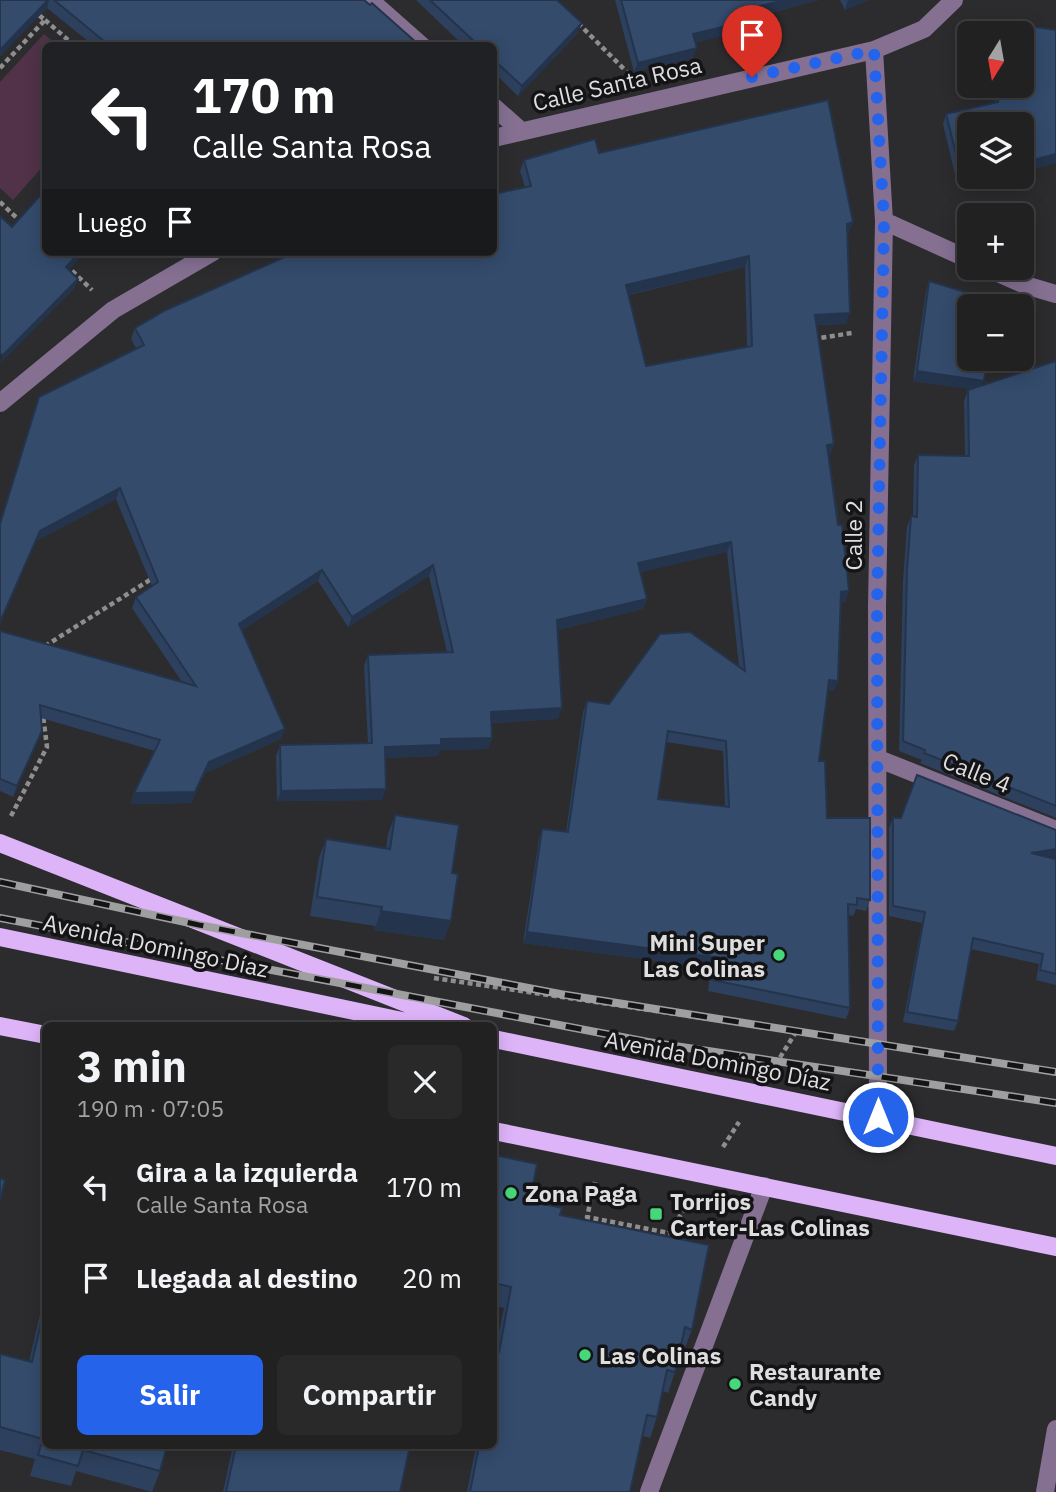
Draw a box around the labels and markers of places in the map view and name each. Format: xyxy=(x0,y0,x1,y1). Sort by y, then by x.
pin xyxy=(722,5,782,77)
place label: Mini Super Las Colinas xyxy=(643,927,765,983)
marker: Mini Super Las Colinas xyxy=(771,947,787,963)
place label: Zona Paga xyxy=(525,1178,638,1208)
marker: Zona Paga xyxy=(503,1185,519,1201)
place label: Torrijos Carter-Las Colinas xyxy=(670,1186,870,1242)
marker: Torrijos Carter-Las Colinas xyxy=(648,1206,664,1222)
place label: Las Colinas xyxy=(599,1340,721,1370)
marker: Las Colinas xyxy=(577,1347,593,1363)
place label: Restaurante Candy xyxy=(749,1356,882,1412)
marker: Restaurante Candy xyxy=(727,1376,743,1392)

